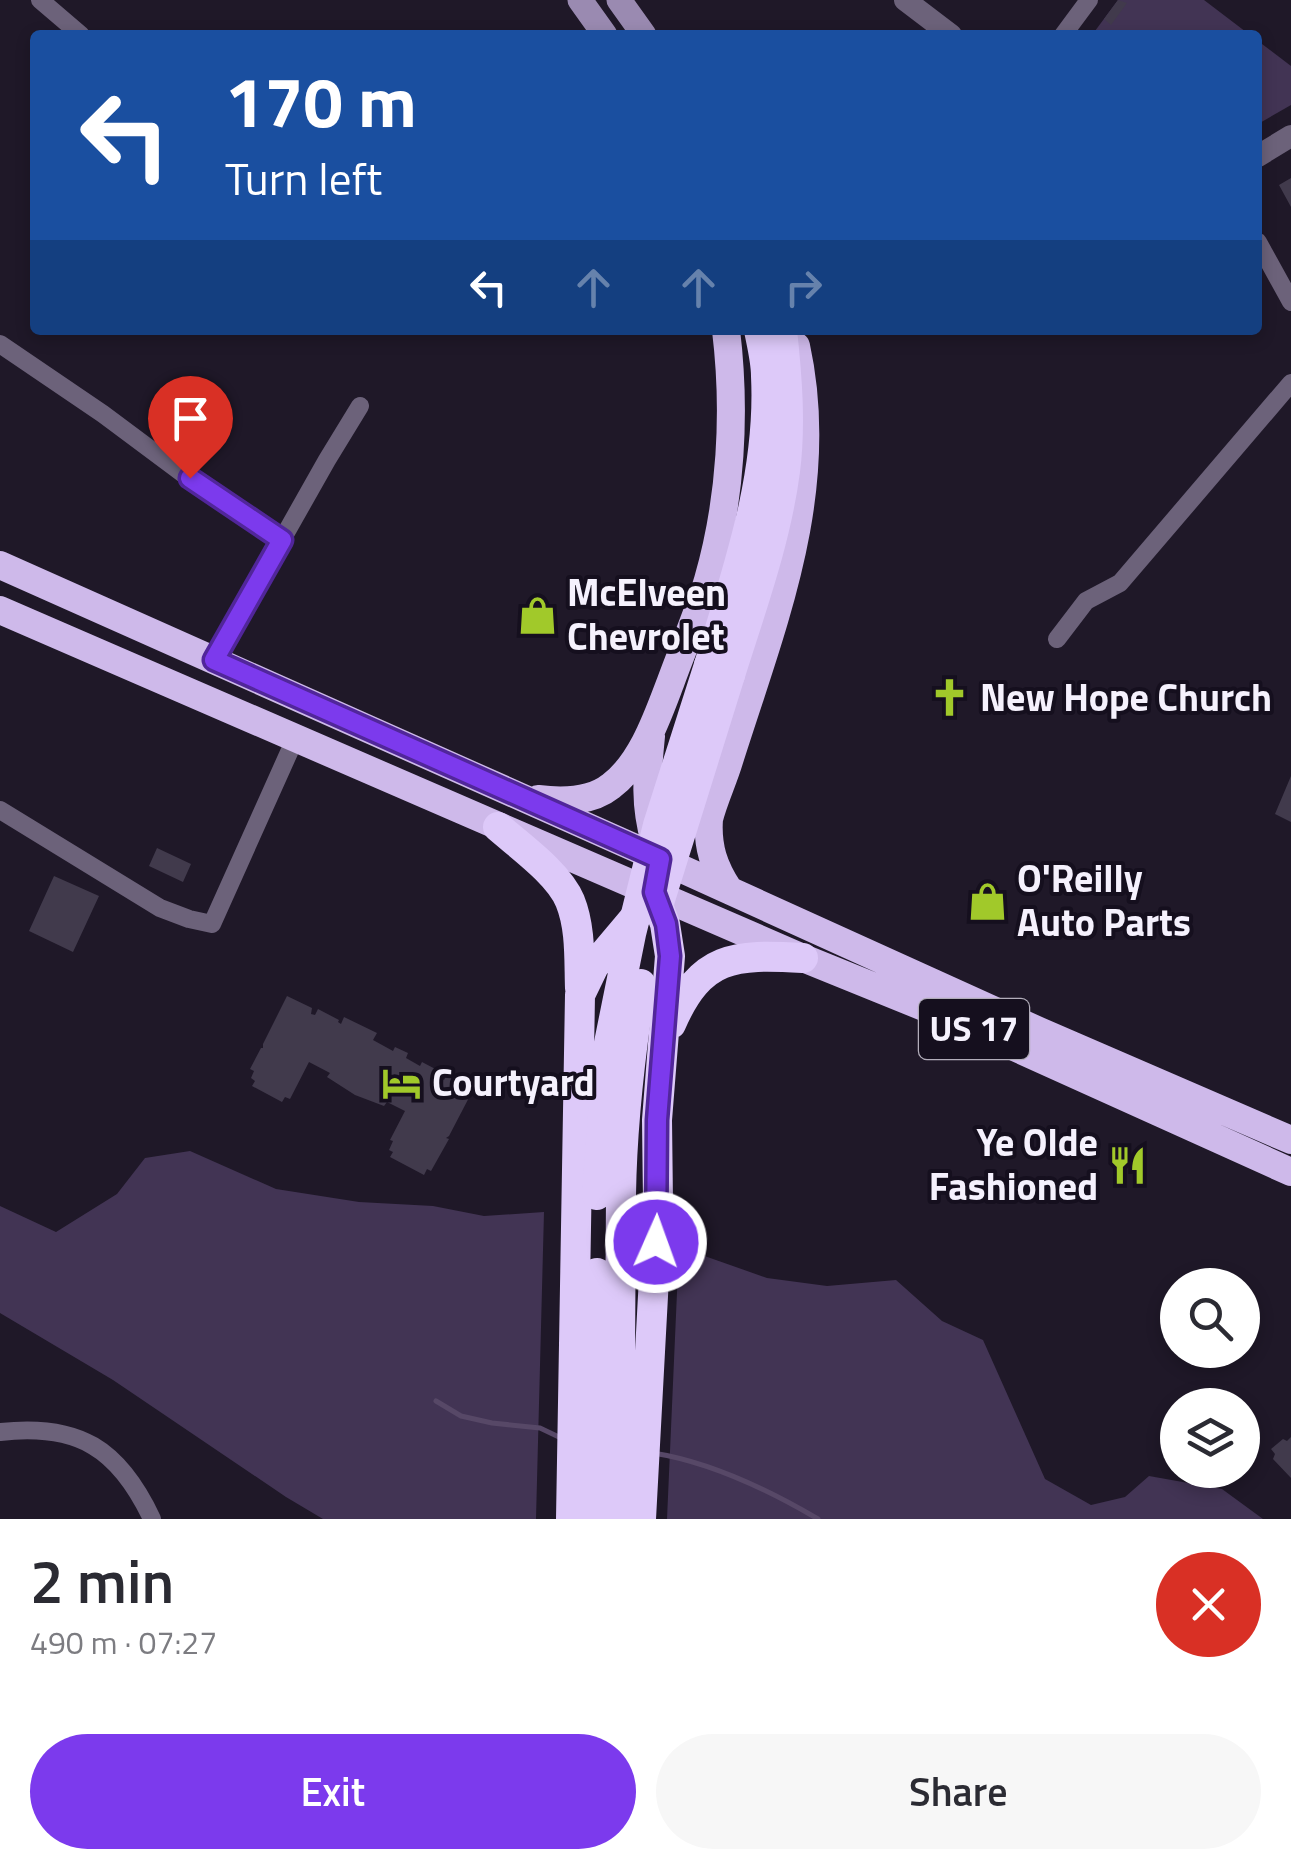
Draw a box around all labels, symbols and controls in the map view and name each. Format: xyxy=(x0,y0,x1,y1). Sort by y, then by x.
text: 170 m xyxy=(225,48,417,154)
icon: left xyxy=(60,70,190,200)
text: Turn left xyxy=(225,144,382,212)
icon: left xyxy=(461,260,516,315)
icon: ahead xyxy=(566,260,621,315)
icon: ahead xyxy=(671,260,726,315)
icon: right xyxy=(776,260,831,315)
pin xyxy=(148,376,233,479)
icon: arrive xyxy=(163,391,218,446)
place label: McElveen Chevrolet xyxy=(567,563,726,665)
shop icon: McElveen Chevrolet xyxy=(516,594,558,636)
place label: New Hope Church xyxy=(980,668,1272,726)
church icon: New Hope Church xyxy=(929,677,971,719)
place label: O'Reilly Auto Parts xyxy=(1017,849,1191,951)
shop icon: O'Reilly Auto Parts xyxy=(966,880,1008,922)
road number: US 17 xyxy=(919,999,1029,1059)
place label: Courtyard xyxy=(432,1053,595,1111)
hotel icon: Courtyard xyxy=(381,1062,423,1104)
place label: Ye Olde Fashioned xyxy=(929,1113,1098,1215)
restaurant icon: Ye Olde Fashioned xyxy=(1107,1144,1149,1186)
position arrow xyxy=(604,1190,708,1294)
map controls xyxy=(1160,1268,1260,1488)
button: search xyxy=(1160,1268,1260,1368)
button: layers xyxy=(1160,1388,1260,1488)
text: 2 min xyxy=(30,1535,174,1626)
button: close xyxy=(1156,1552,1261,1657)
text: 490 m · 07:27 xyxy=(30,1618,217,1666)
button: Exit xyxy=(30,1734,636,1849)
button: Share xyxy=(656,1734,1261,1849)

